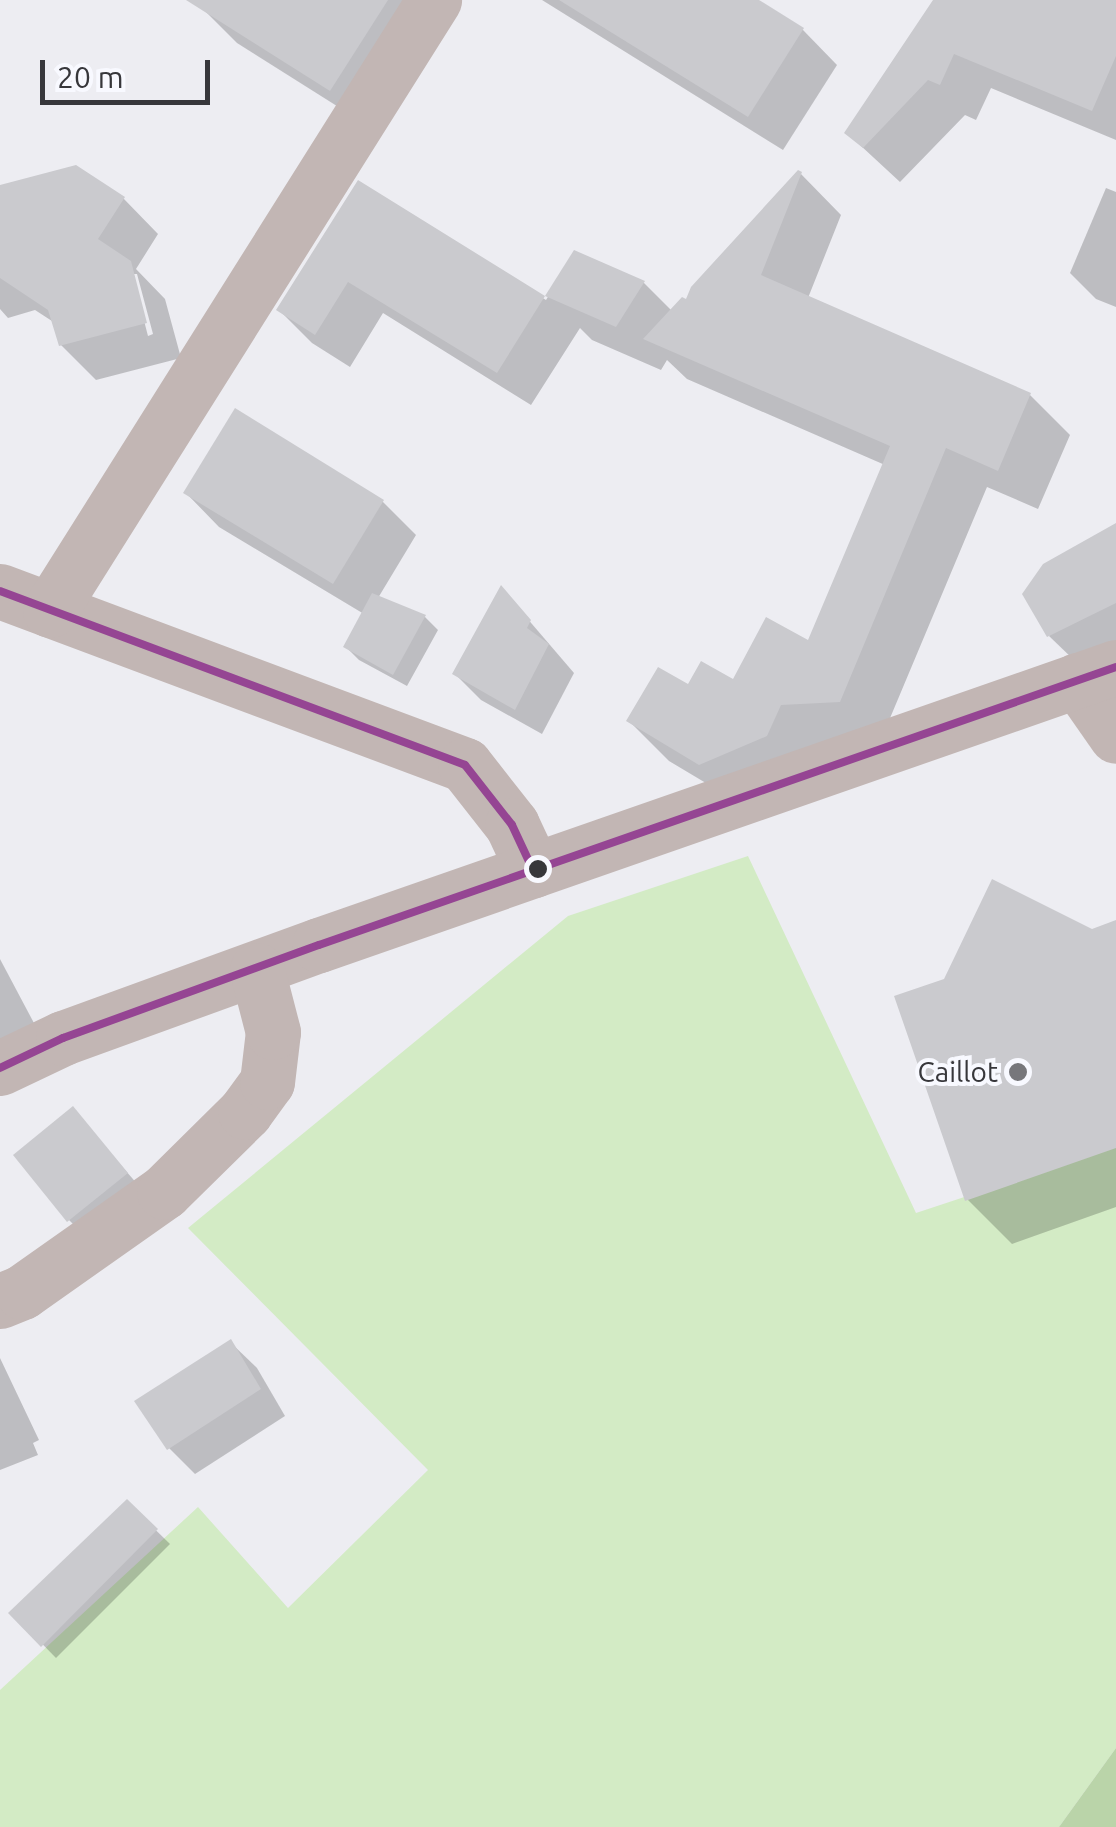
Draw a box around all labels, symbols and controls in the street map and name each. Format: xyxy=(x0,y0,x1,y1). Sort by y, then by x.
scale bar xyxy=(45,40,215,102)
text: 20 m xyxy=(57,60,124,94)
unlabelled marker xyxy=(528,859,548,879)
place label: Caillot xyxy=(918,1055,998,1089)
marker: Caillot xyxy=(1007,1061,1029,1083)

